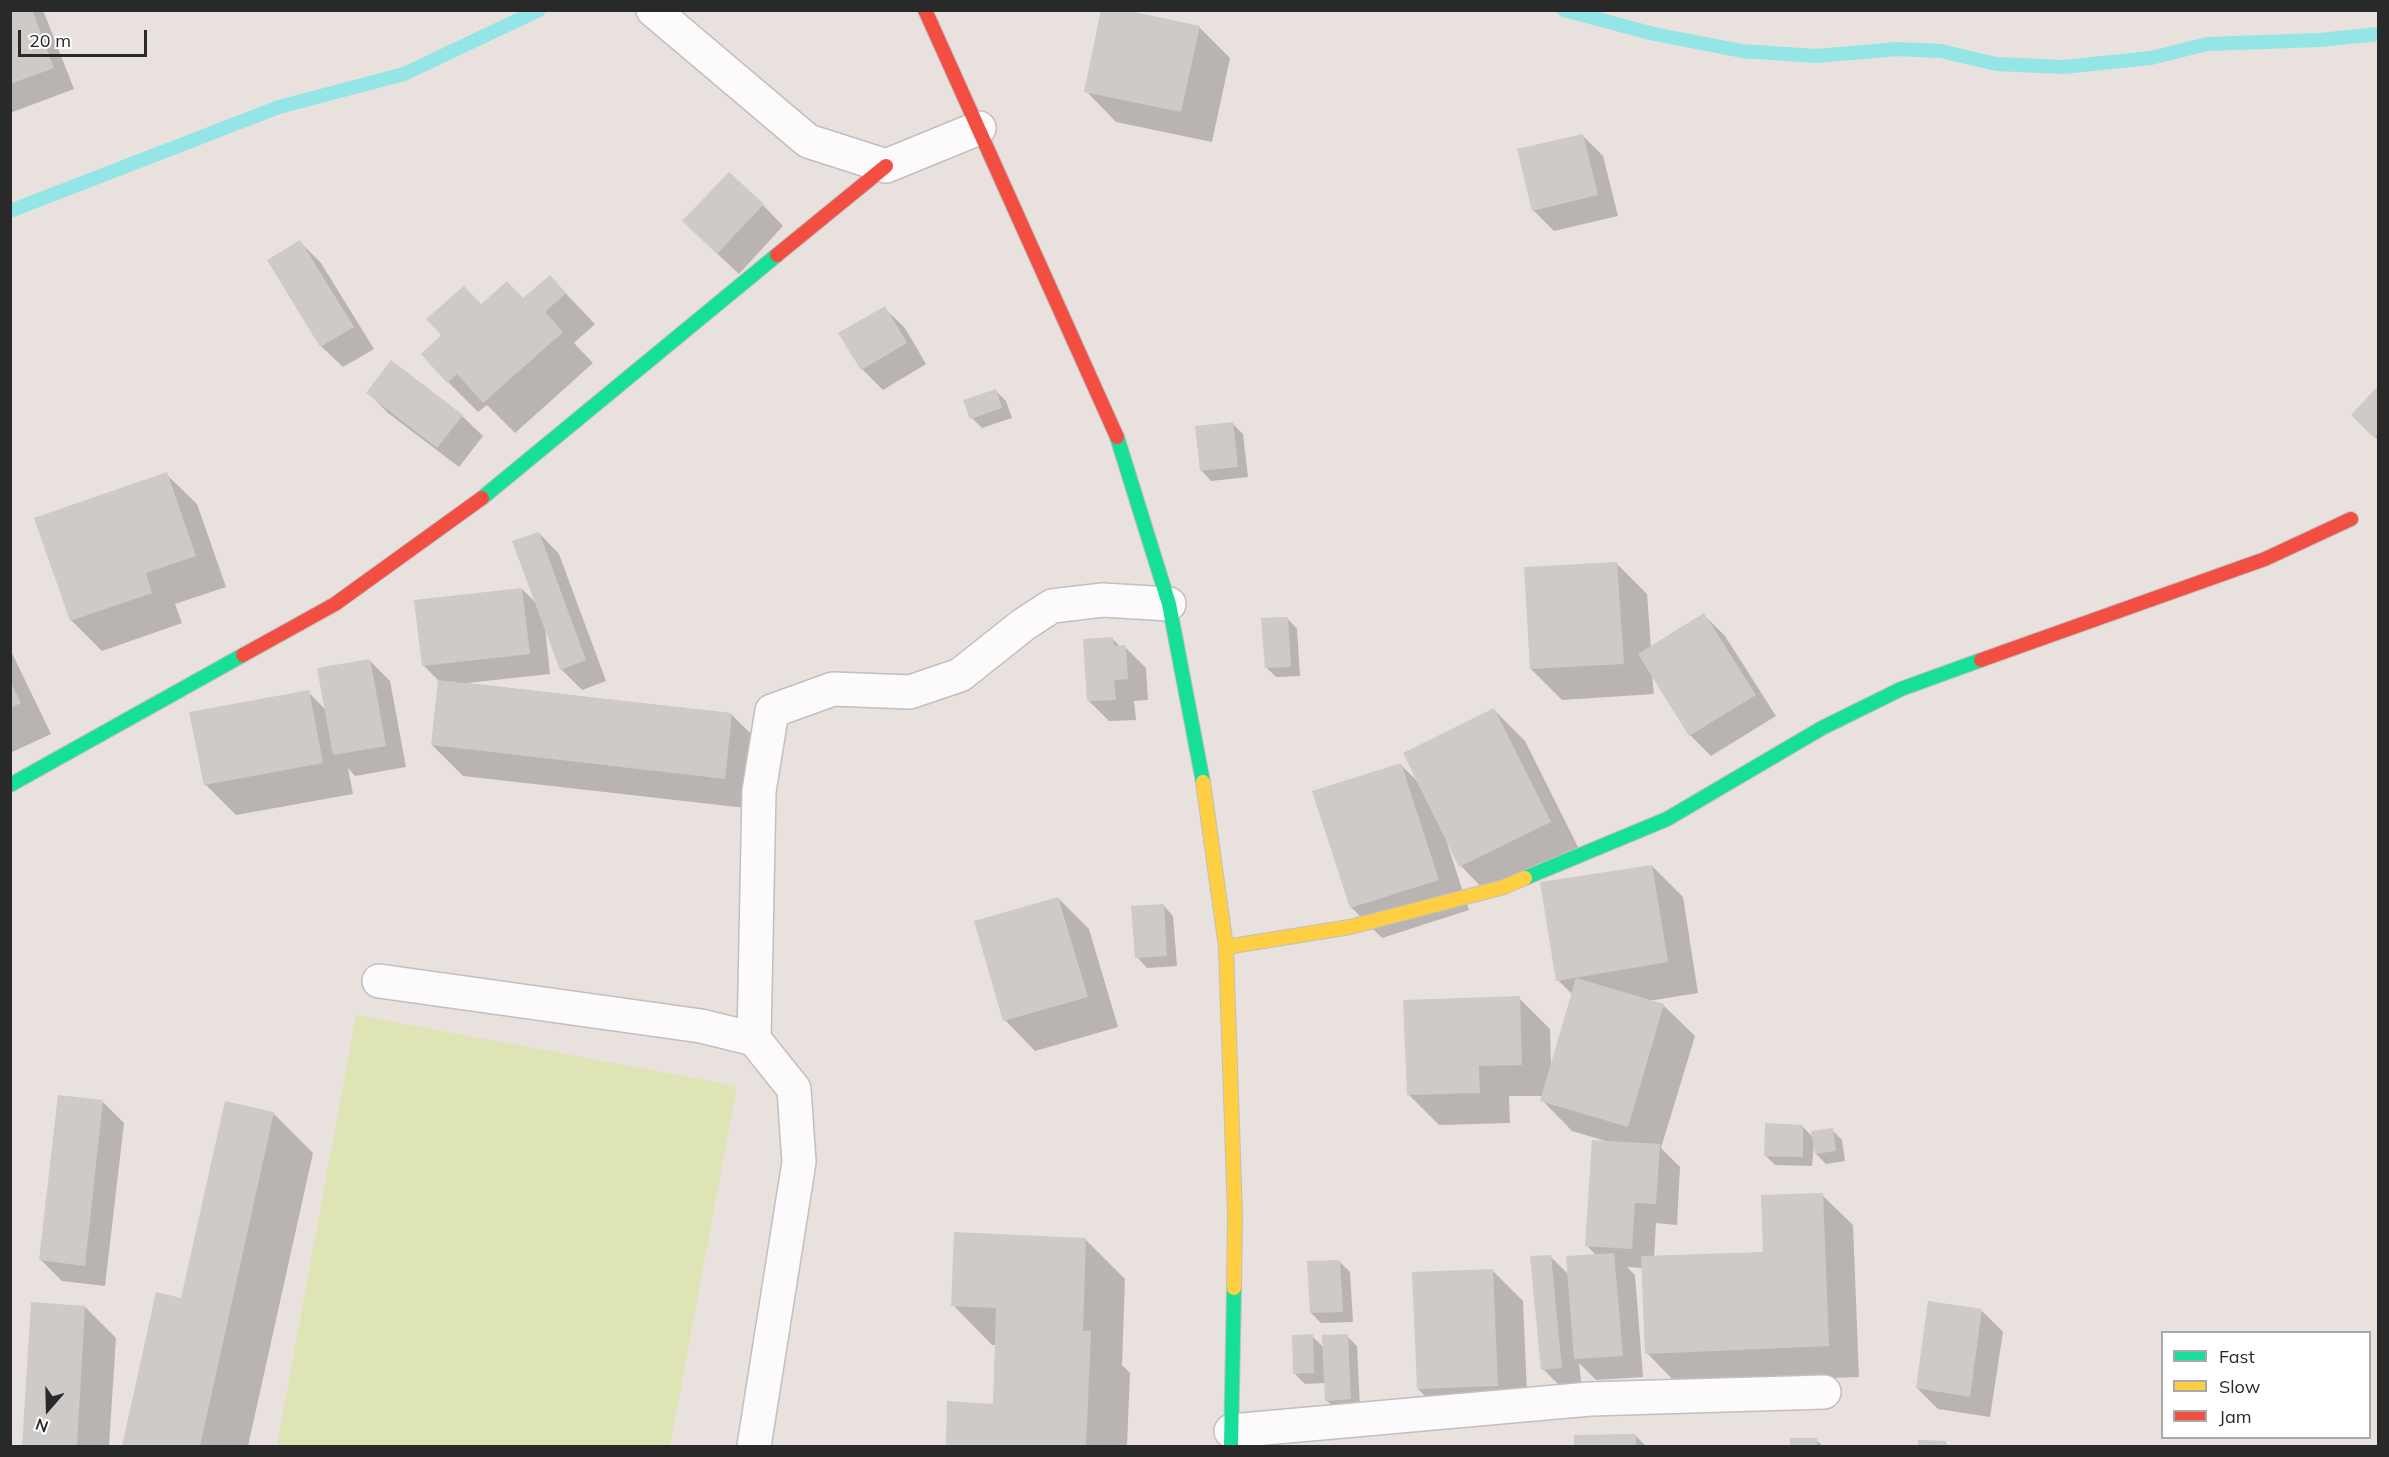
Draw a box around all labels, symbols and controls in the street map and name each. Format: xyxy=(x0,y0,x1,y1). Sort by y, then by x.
scale bar xyxy=(21,18,150,56)
text: 20 m xyxy=(29,29,71,52)
legend xyxy=(2161,1331,2371,1439)
text: Fast xyxy=(2219,1345,2255,1368)
text: Slow xyxy=(2219,1375,2260,1398)
north arrow xyxy=(18,1379,78,1439)
text: Jam xyxy=(2219,1405,2252,1428)
text: N xyxy=(33,1414,51,1437)

